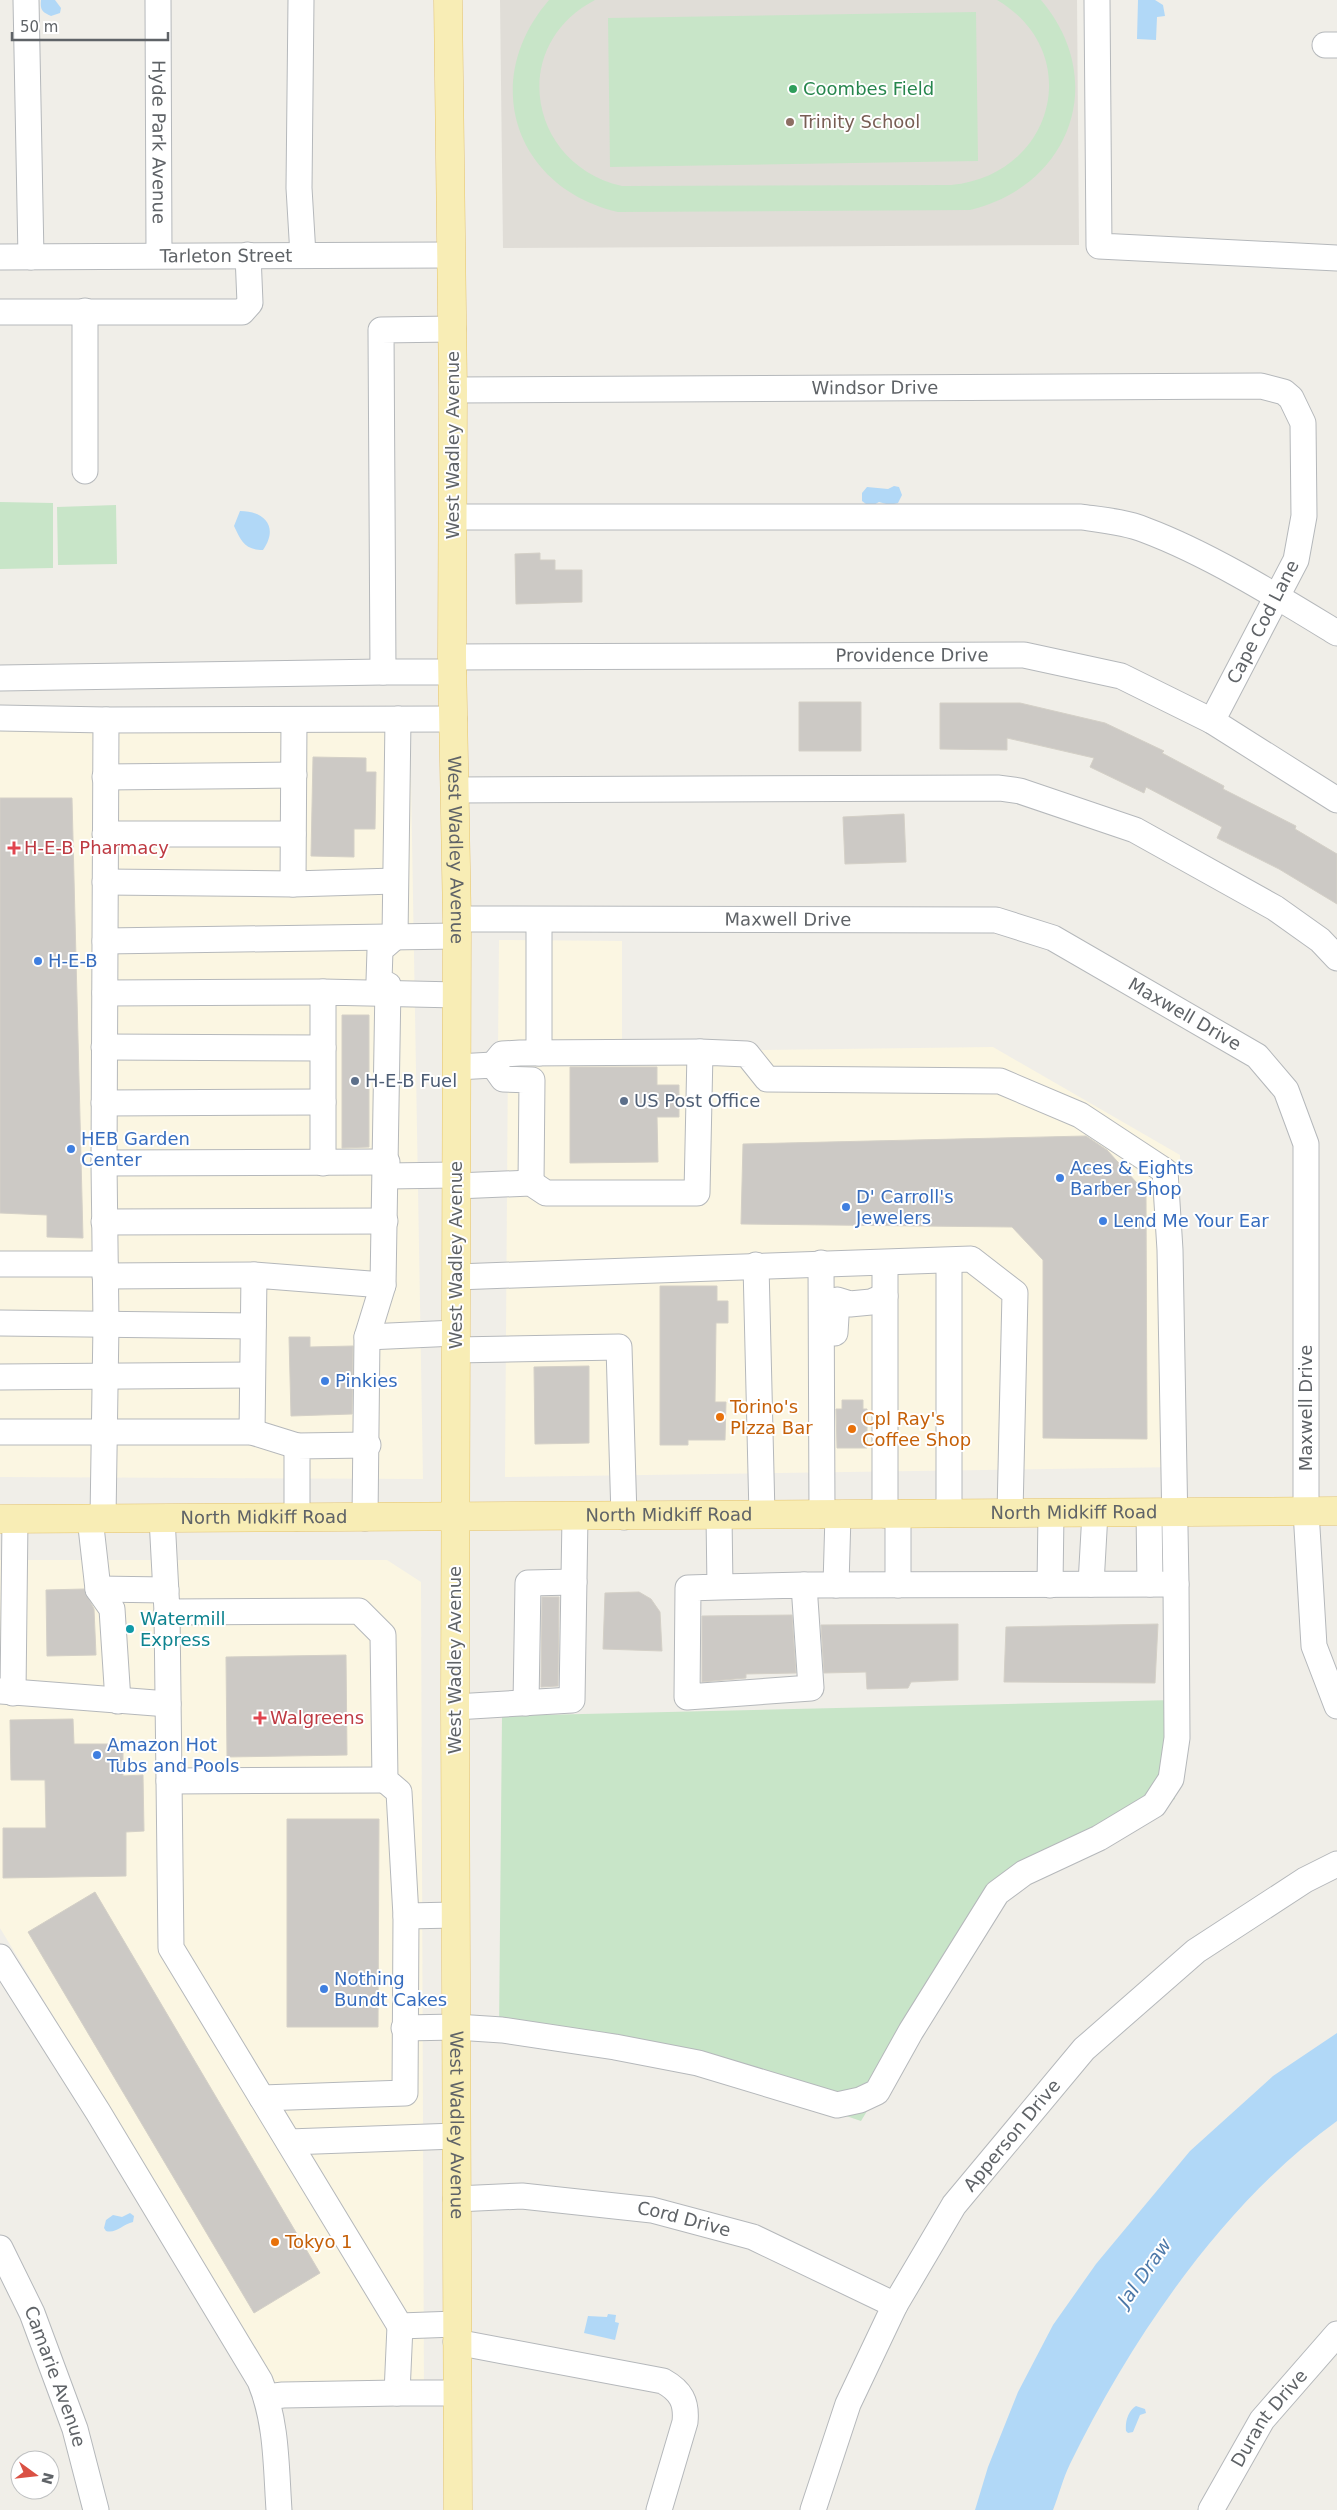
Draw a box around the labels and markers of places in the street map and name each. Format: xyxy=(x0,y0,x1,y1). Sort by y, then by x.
place label: Coombes Field xyxy=(803,78,934,99)
marker: Coombes Field xyxy=(787,83,799,95)
place label: Trinity School xyxy=(799,111,920,132)
marker: Trinity School xyxy=(784,116,796,128)
place label: H-E-B Pharmacy xyxy=(24,837,169,858)
marker: H-E-B Pharmacy xyxy=(8,842,20,854)
place label: H-E-B xyxy=(48,950,98,971)
marker: H-E-B xyxy=(32,955,44,967)
place label: H-E-B Fuel xyxy=(365,1070,457,1091)
marker: H-E-B Fuel xyxy=(349,1075,361,1087)
place label: US Post Office xyxy=(634,1090,760,1111)
marker: US Post Office xyxy=(618,1095,630,1107)
place label: HEB Garden Center xyxy=(81,1128,190,1170)
marker: HEB Garden Center xyxy=(65,1143,77,1155)
place label: Aces & Eights Barber Shop xyxy=(1070,1157,1193,1199)
marker: Aces & Eights Barber Shop xyxy=(1054,1172,1066,1184)
place label: D' Carroll's Jewelers xyxy=(855,1186,954,1228)
marker: D' Carroll's Jewelers xyxy=(840,1201,852,1213)
place label: Lend Me Your Ear xyxy=(1113,1210,1269,1231)
marker: Lend Me Your Ear xyxy=(1097,1215,1109,1227)
place label: Pinkies xyxy=(335,1370,398,1391)
marker: Pinkies xyxy=(319,1375,331,1387)
place label: Torino's PIzza Bar xyxy=(729,1396,813,1438)
place label: Cpl Ray's Coffee Shop xyxy=(862,1408,971,1450)
marker: Torino's PIzza Bar xyxy=(714,1411,726,1423)
marker: Cpl Ray's Coffee Shop xyxy=(846,1423,858,1435)
place label: Watermill Express xyxy=(140,1608,225,1650)
marker: Watermill Express xyxy=(124,1623,136,1635)
place label: Walgreens xyxy=(270,1707,364,1728)
marker: Walgreens xyxy=(254,1712,266,1724)
place label: Amazon Hot Tubs and Pools xyxy=(106,1734,239,1776)
marker: Amazon Hot Tubs and Pools xyxy=(91,1749,103,1761)
place label: Nothing Bundt Cakes xyxy=(334,1968,447,2010)
marker: Nothing Bundt Cakes xyxy=(318,1983,330,1995)
place label: Tokyo 1 xyxy=(284,2231,353,2252)
marker: Tokyo 1 xyxy=(269,2236,281,2248)

